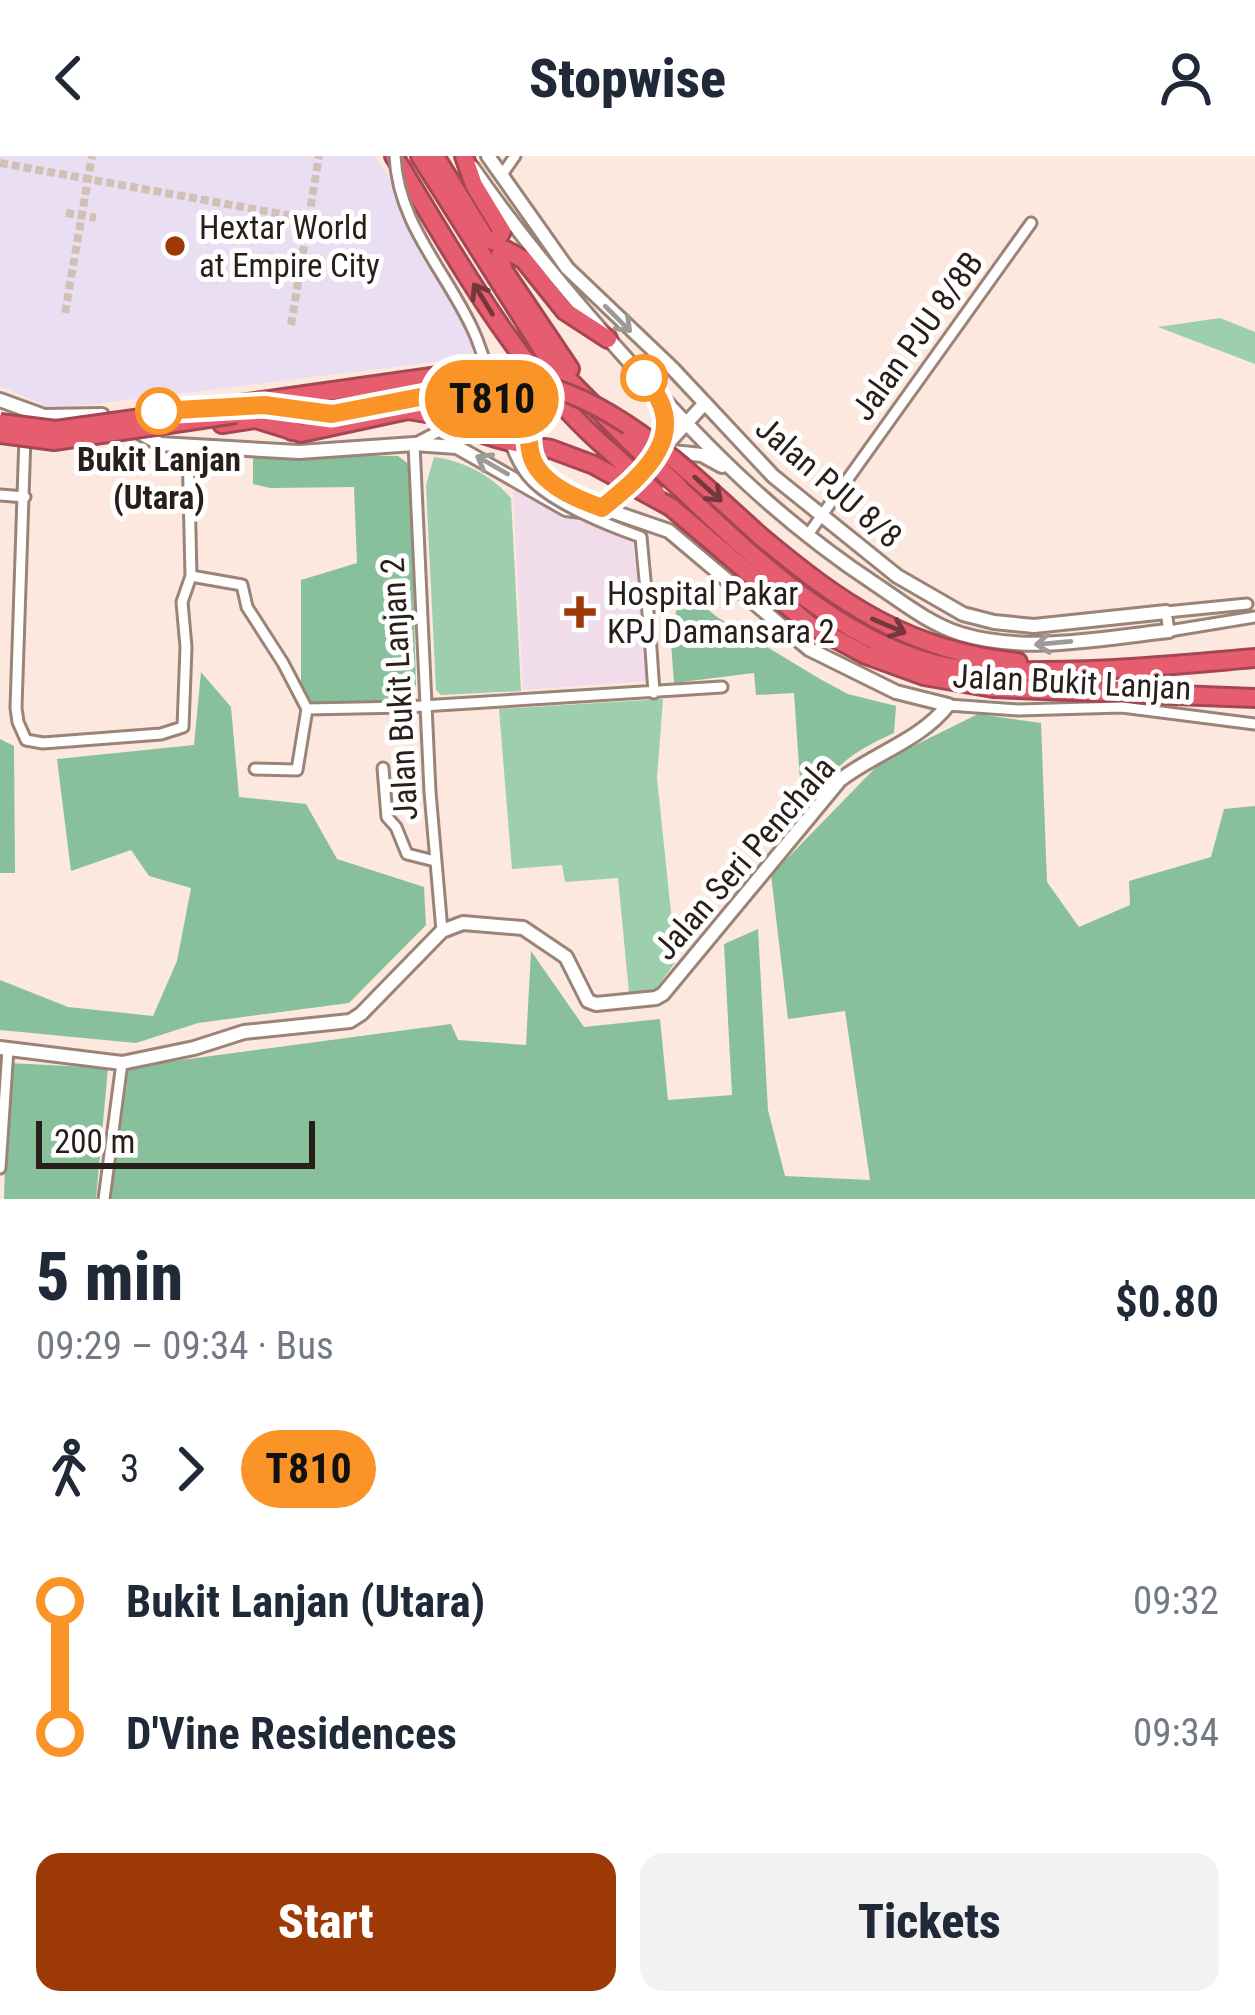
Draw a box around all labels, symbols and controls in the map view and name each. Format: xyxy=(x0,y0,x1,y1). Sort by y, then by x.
icon: back xyxy=(36,45,102,111)
icon: person xyxy=(1153,45,1219,111)
text: Stopwise xyxy=(529,47,726,110)
place label: Hextar World at Empire City xyxy=(199,208,380,285)
marker: Hextar World at Empire City xyxy=(162,233,188,259)
street label: Jalan PJU 8/8B xyxy=(843,244,991,428)
one-way arrow xyxy=(471,283,495,317)
one-way arrow xyxy=(603,304,632,332)
unlabelled marker xyxy=(622,356,666,400)
line badge: T810 xyxy=(408,360,576,438)
text: T810 xyxy=(449,374,535,423)
marker: Bukit Lanjan (Utara) xyxy=(137,389,181,433)
street label: Jalan PJU 8/8 xyxy=(748,408,910,556)
place label: Bukit Lanjan (Utara) xyxy=(77,440,241,517)
one-way arrow xyxy=(475,453,510,477)
one-way arrow xyxy=(693,475,723,502)
street label: Jalan Bukit Lanjan 2 xyxy=(373,557,425,821)
place label: Hospital Pakar KPJ Damansara 2 xyxy=(607,574,835,651)
marker: Hospital Pakar KPJ Damansara 2 xyxy=(564,596,596,628)
one-way arrow xyxy=(871,617,907,639)
one-way arrow xyxy=(1034,631,1073,654)
street label: Jalan Bukit Lanjan xyxy=(952,656,1192,708)
street label: Jalan Seri Penchala xyxy=(645,748,843,968)
scale bar xyxy=(36,1115,315,1168)
text: 200 m xyxy=(54,1122,135,1161)
text: 5 min xyxy=(36,1239,183,1316)
text: $0.80 xyxy=(1115,1275,1219,1328)
text: 09:29 – 09:34 · Bus xyxy=(36,1323,334,1369)
icon: walk xyxy=(36,1436,102,1502)
icon: forward xyxy=(157,1436,223,1502)
text: T810 xyxy=(265,1444,352,1493)
text: 3 xyxy=(120,1446,139,1492)
text: Bukit Lanjan (Utara) xyxy=(126,1575,485,1628)
text: 09:32 xyxy=(1133,1578,1219,1624)
text: D'Vine Residences xyxy=(126,1707,457,1760)
text: 09:34 xyxy=(1133,1710,1219,1756)
button: Start xyxy=(36,1853,616,1991)
button: Tickets xyxy=(640,1853,1219,1991)

